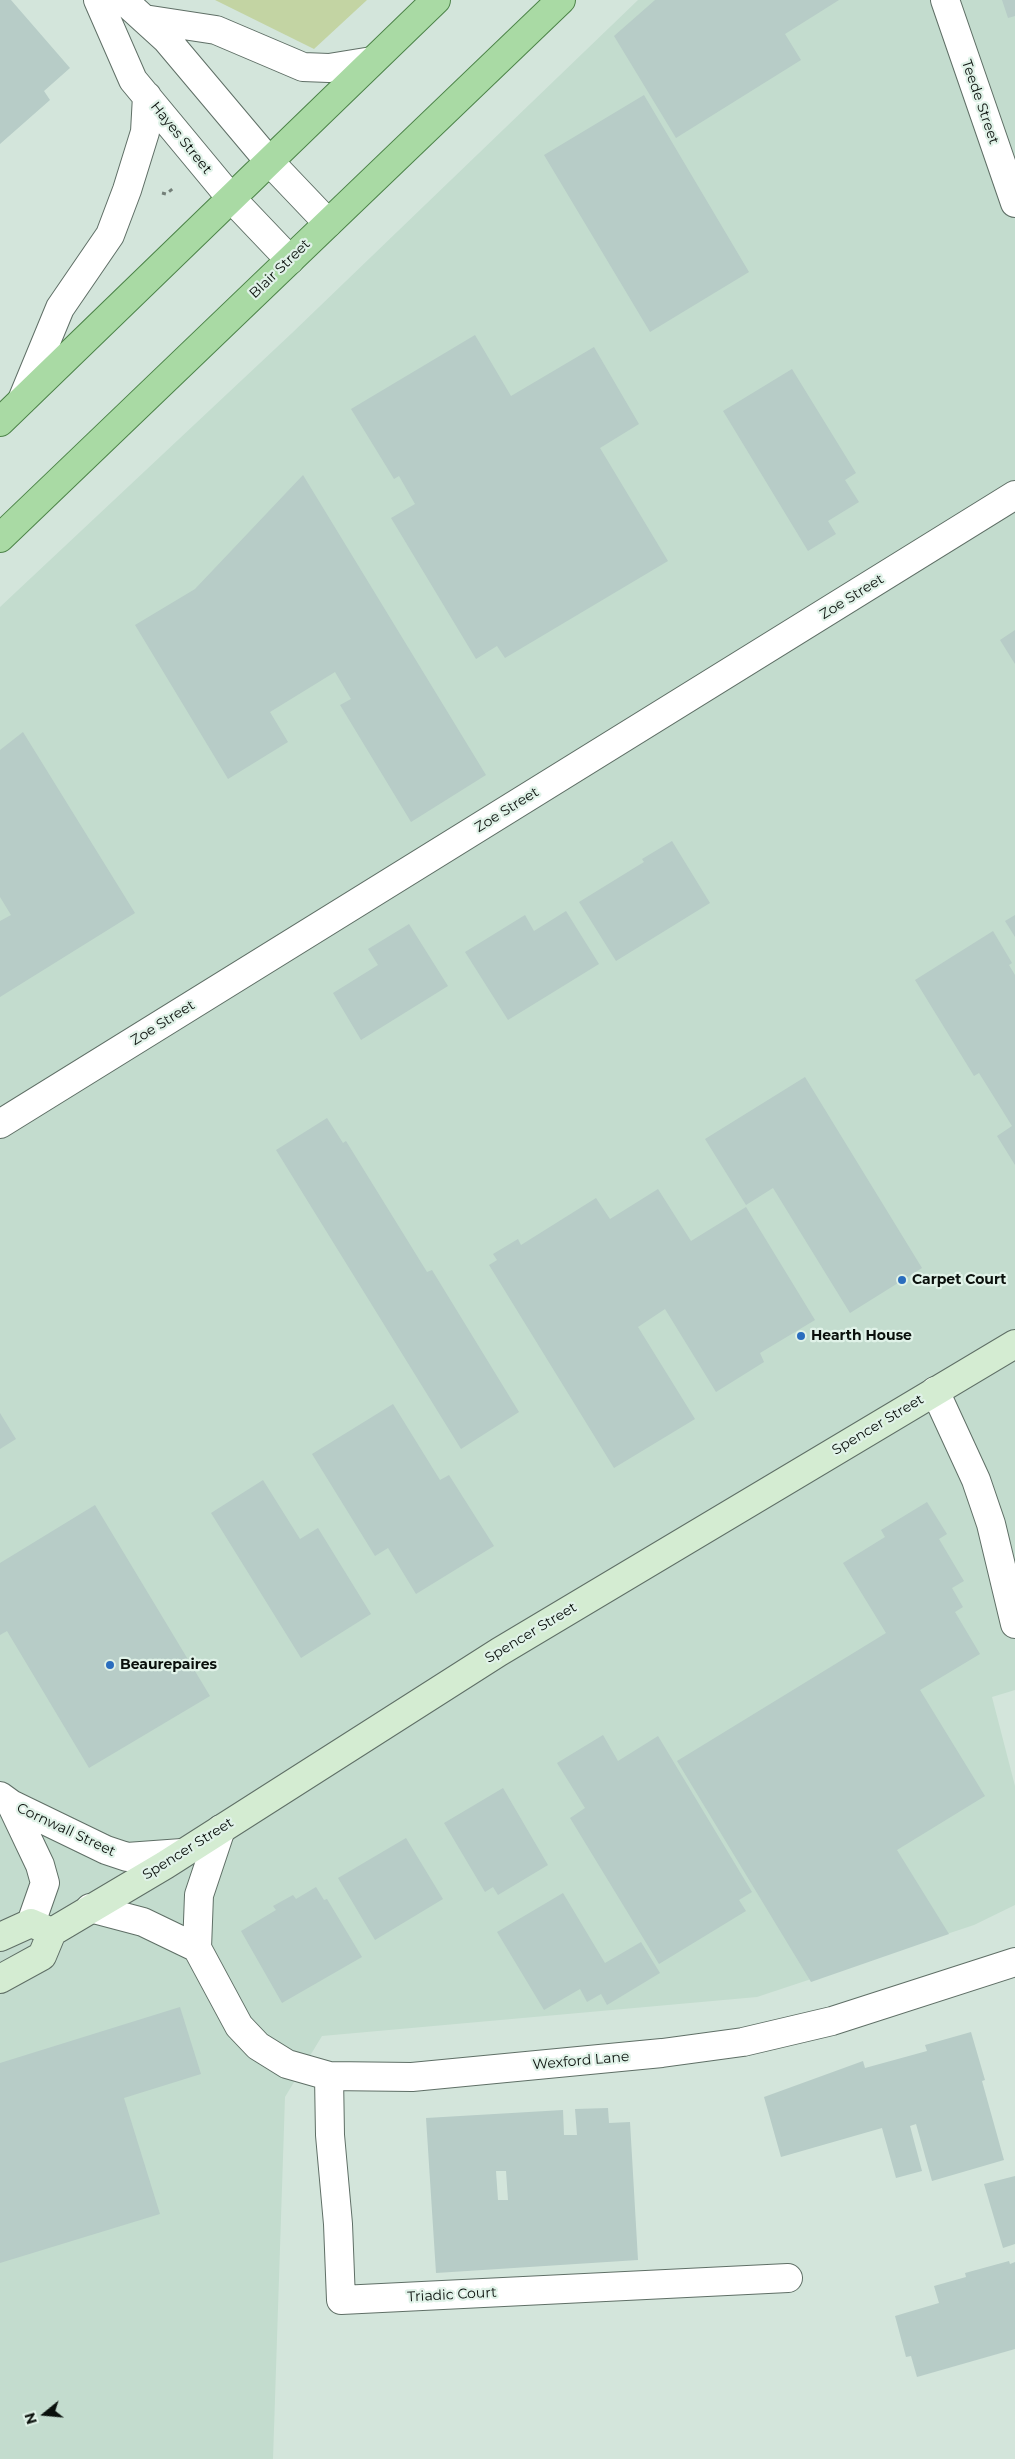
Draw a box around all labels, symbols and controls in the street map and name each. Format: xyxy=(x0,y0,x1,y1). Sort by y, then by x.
street label: Teede Street xyxy=(958,58,1002,146)
street label: Hayes Street xyxy=(147,99,215,177)
street label: Blair Street xyxy=(246,236,314,302)
street label: Zoe Street xyxy=(817,571,887,623)
street label: Zoe Street xyxy=(472,784,542,836)
street label: Zoe Street xyxy=(128,997,198,1049)
place label: Carpet Court xyxy=(912,1272,1006,1288)
marker: Carpet Court xyxy=(896,1274,908,1286)
place label: Hearth House xyxy=(811,1328,912,1344)
marker: Hearth House xyxy=(795,1330,807,1342)
street label: Spencer Street xyxy=(829,1391,927,1459)
street label: Spencer Street xyxy=(482,1599,580,1667)
place label: Beaurepaires xyxy=(120,1657,217,1673)
marker: Beaurepaires xyxy=(104,1659,116,1671)
street label: Cornwall Street xyxy=(14,1800,118,1860)
street label: Spencer Street xyxy=(140,1814,236,1884)
street label: Wexford Lane xyxy=(532,2048,630,2074)
street label: Triadic Court xyxy=(407,2284,497,2306)
north arrow xyxy=(20,2389,70,2439)
text: N xyxy=(20,2410,41,2426)

